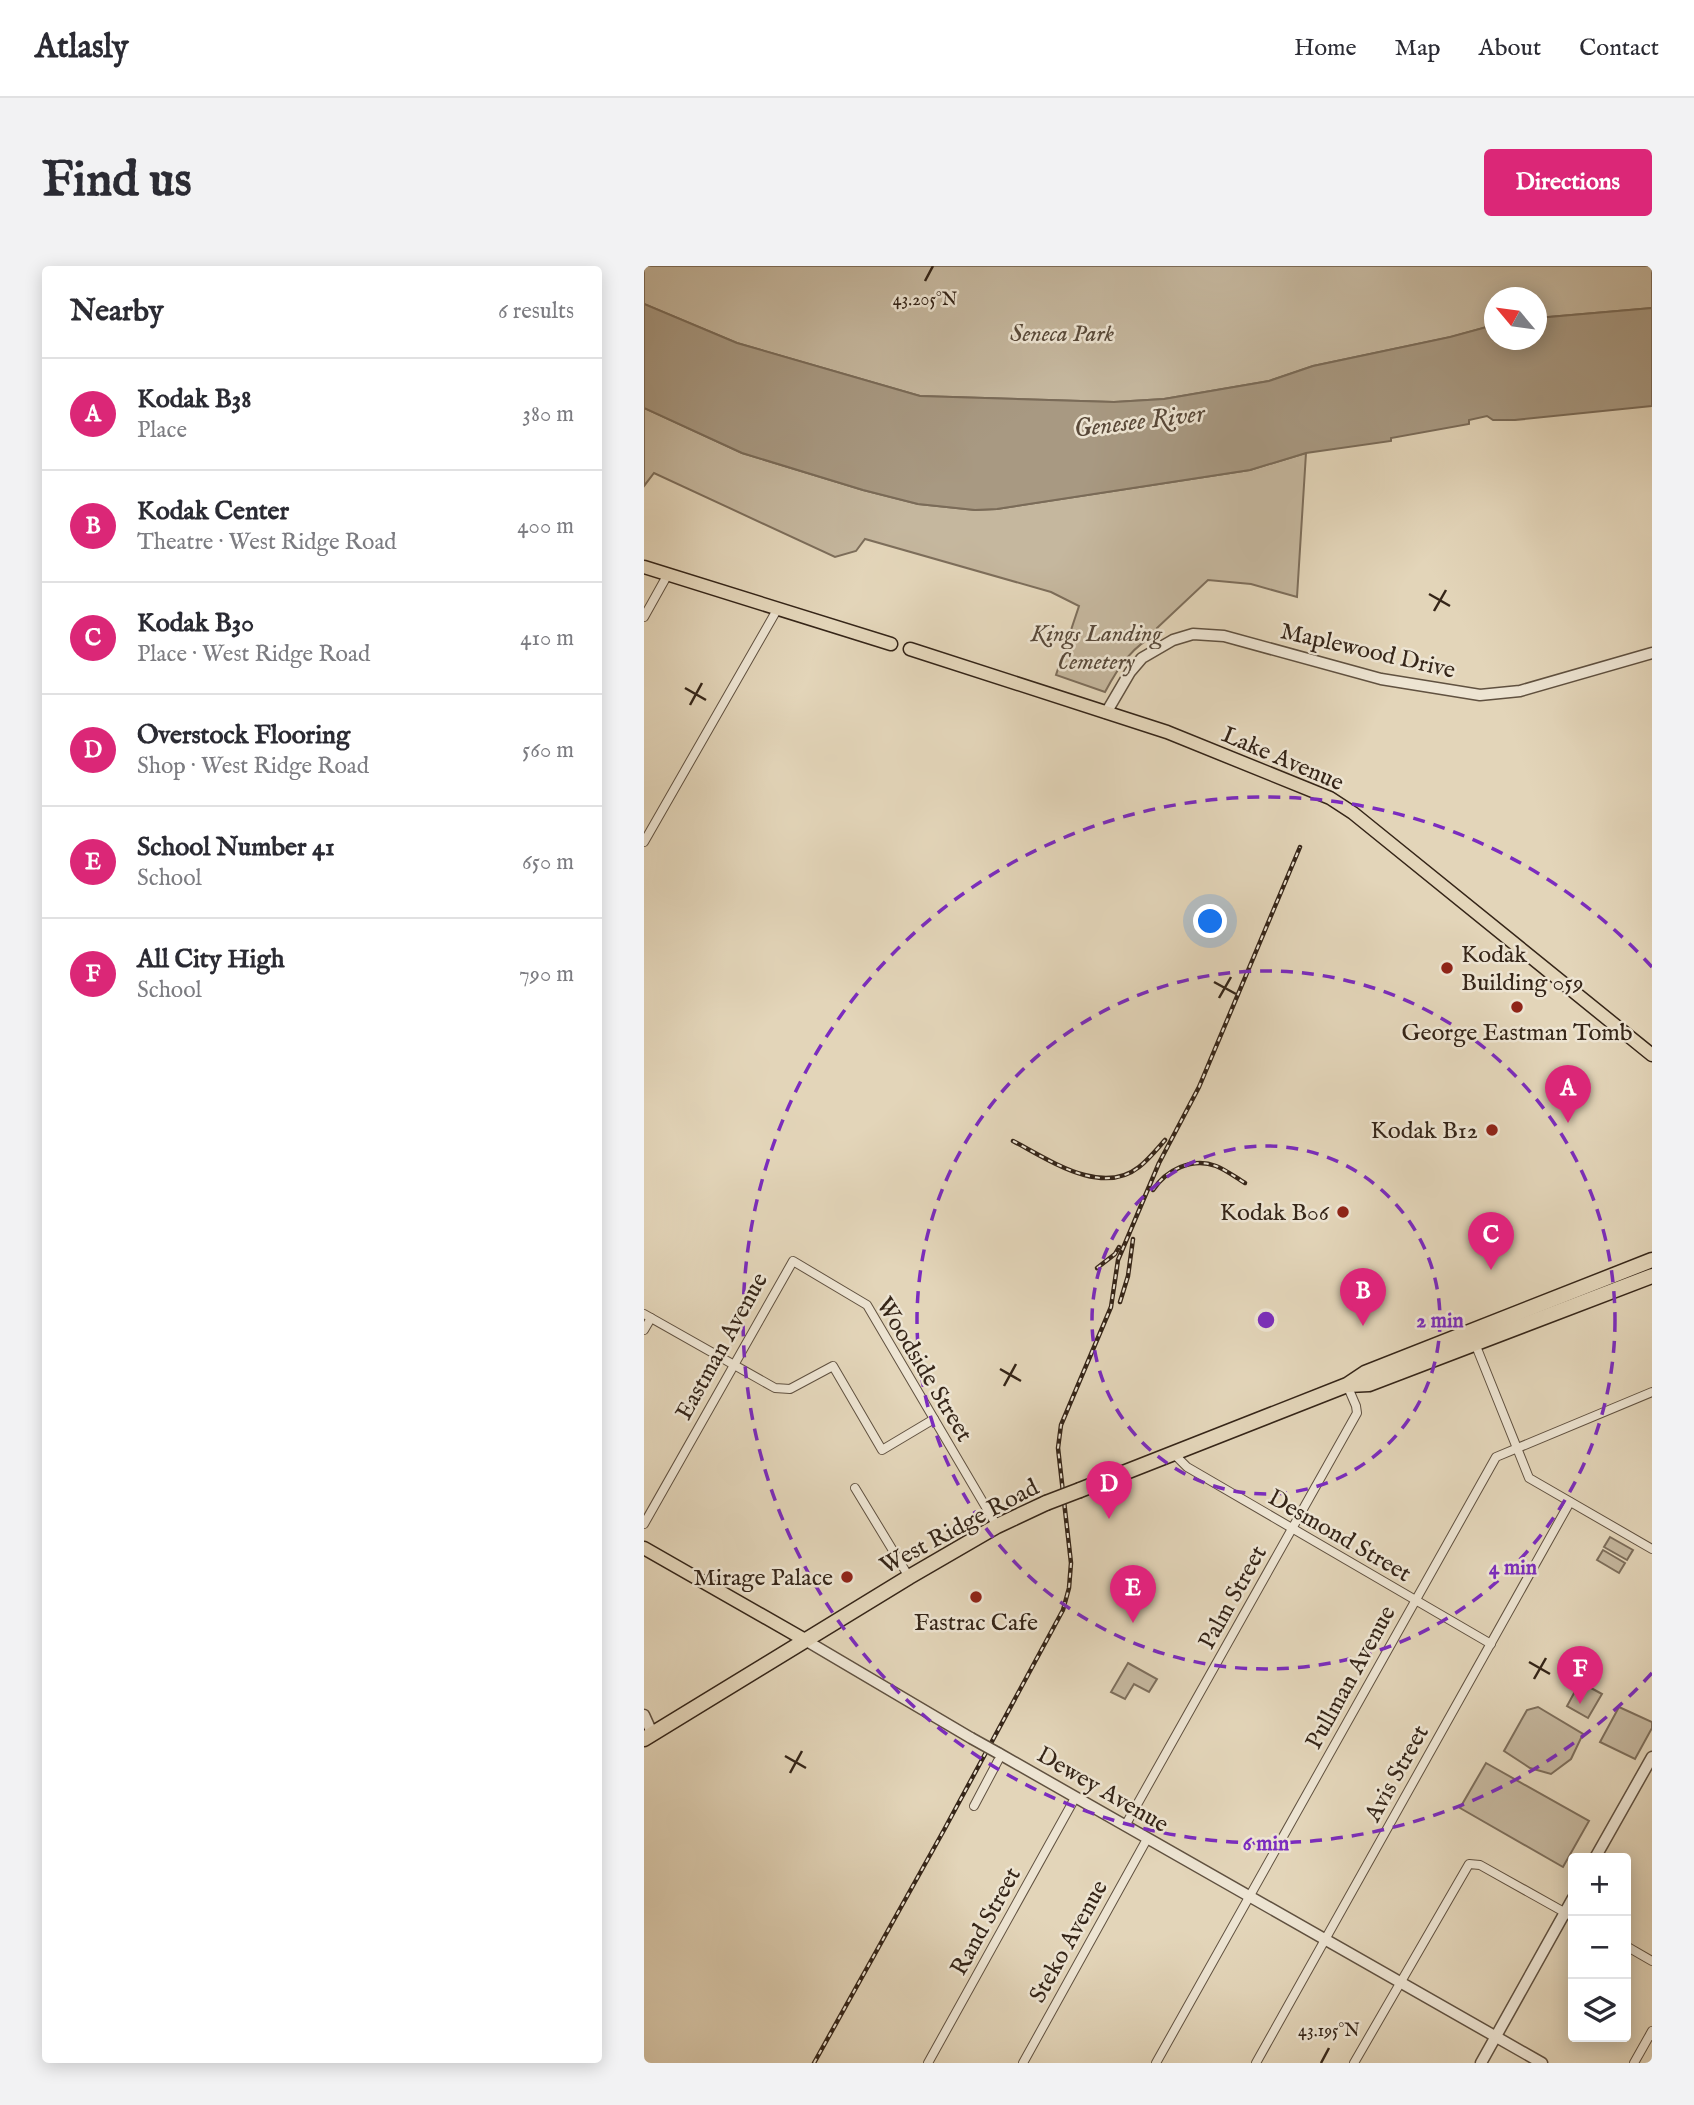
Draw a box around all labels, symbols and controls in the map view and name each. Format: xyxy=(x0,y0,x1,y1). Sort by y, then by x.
text: Atlasly xyxy=(35,27,128,69)
text: Home xyxy=(1294,33,1357,64)
text: Map xyxy=(1395,33,1441,64)
text: About xyxy=(1479,33,1541,64)
text: Contact xyxy=(1579,33,1659,64)
button: Directions xyxy=(1484,149,1652,216)
text: Find us xyxy=(42,151,192,213)
north arrow xyxy=(1484,287,1547,350)
text: 43.205°N xyxy=(893,289,958,312)
text: Nearby xyxy=(70,293,163,331)
text: 6 results xyxy=(498,297,574,326)
park label: Seneca Park xyxy=(1010,319,1114,350)
text: Kodak B38 xyxy=(137,383,252,416)
water label: Genesee River xyxy=(1072,397,1208,446)
text: A xyxy=(85,400,101,429)
text: 380 m xyxy=(522,400,574,429)
text: Place xyxy=(137,416,187,445)
text: Kodak Center xyxy=(137,495,289,528)
text: B xyxy=(85,512,101,541)
text: 400 m xyxy=(517,512,574,541)
text: Theatre · West Ridge Road xyxy=(137,528,397,557)
text: Kodak B30 xyxy=(137,607,254,640)
street label: Maplewood Drive xyxy=(1277,616,1458,687)
park label: Kings Landing Cemetery xyxy=(1029,619,1163,678)
text: C xyxy=(85,624,101,653)
text: 410 m xyxy=(520,624,574,653)
text: Place · West Ridge Road xyxy=(137,640,370,669)
text: Overstock Flooring xyxy=(137,719,350,752)
street label: Lake Avenue xyxy=(1217,720,1348,799)
text: D xyxy=(84,736,102,765)
text: 560 m xyxy=(522,736,574,765)
text: Shop · West Ridge Road xyxy=(137,752,369,781)
text: School Number 41 xyxy=(137,831,335,864)
text: E xyxy=(85,848,101,877)
text: 650 m xyxy=(522,848,574,877)
text: School xyxy=(137,864,202,893)
your location xyxy=(1193,904,1227,938)
place label: Kodak Building 059 xyxy=(1461,940,1583,999)
text: All City High xyxy=(137,943,284,976)
text: F xyxy=(86,960,100,989)
text: 790 m xyxy=(519,960,574,989)
marker: Kodak Building 059 xyxy=(1439,960,1455,976)
text: School xyxy=(137,976,202,1005)
marker: George Eastman Tomb xyxy=(1509,999,1525,1015)
place label: George Eastman Tomb xyxy=(1401,1018,1633,1049)
pin: A xyxy=(1545,1065,1591,1123)
place label: Kodak B12 xyxy=(1370,1116,1478,1147)
marker: Kodak B12 xyxy=(1484,1122,1500,1138)
place label: Kodak B06 xyxy=(1220,1198,1330,1229)
marker: Kodak B06 xyxy=(1335,1204,1351,1220)
pin: C xyxy=(1468,1212,1514,1270)
street label: Eastman Avenue xyxy=(669,1268,776,1426)
pin: B xyxy=(1340,1268,1386,1326)
street label: Woodside Street xyxy=(868,1292,979,1448)
centre of rings xyxy=(1254,1308,1278,1332)
text: 2 min xyxy=(1416,1308,1464,1335)
pin: D xyxy=(1086,1461,1132,1519)
street label: West Ridge Road xyxy=(875,1472,1045,1582)
street label: Desmond Street xyxy=(1262,1483,1416,1590)
street label: Palm Street xyxy=(1192,1540,1275,1655)
text: 4 min xyxy=(1489,1555,1537,1582)
place label: Mirage Palace xyxy=(693,1563,833,1594)
pin: E xyxy=(1110,1565,1156,1623)
marker: Mirage Palace xyxy=(839,1569,855,1585)
marker: Fastrac Cafe xyxy=(968,1589,984,1605)
street label: Pullman Avenue xyxy=(1299,1600,1404,1755)
place label: Fastrac Cafe xyxy=(914,1608,1038,1639)
pin: F xyxy=(1557,1646,1603,1704)
street label: Avis Street xyxy=(1358,1720,1437,1829)
street label: Dewey Avenue xyxy=(1031,1740,1174,1841)
text: 6 min xyxy=(1243,1831,1289,1858)
map controls xyxy=(1568,1853,1631,2042)
button: + xyxy=(1568,1853,1631,1916)
street label: Rand Street xyxy=(944,1862,1029,1981)
street label: Steko Avenue xyxy=(1023,1875,1116,2009)
button: − xyxy=(1568,1916,1631,1979)
button: layers xyxy=(1568,1979,1631,2042)
text: 43.195°N xyxy=(1298,2020,1360,2043)

